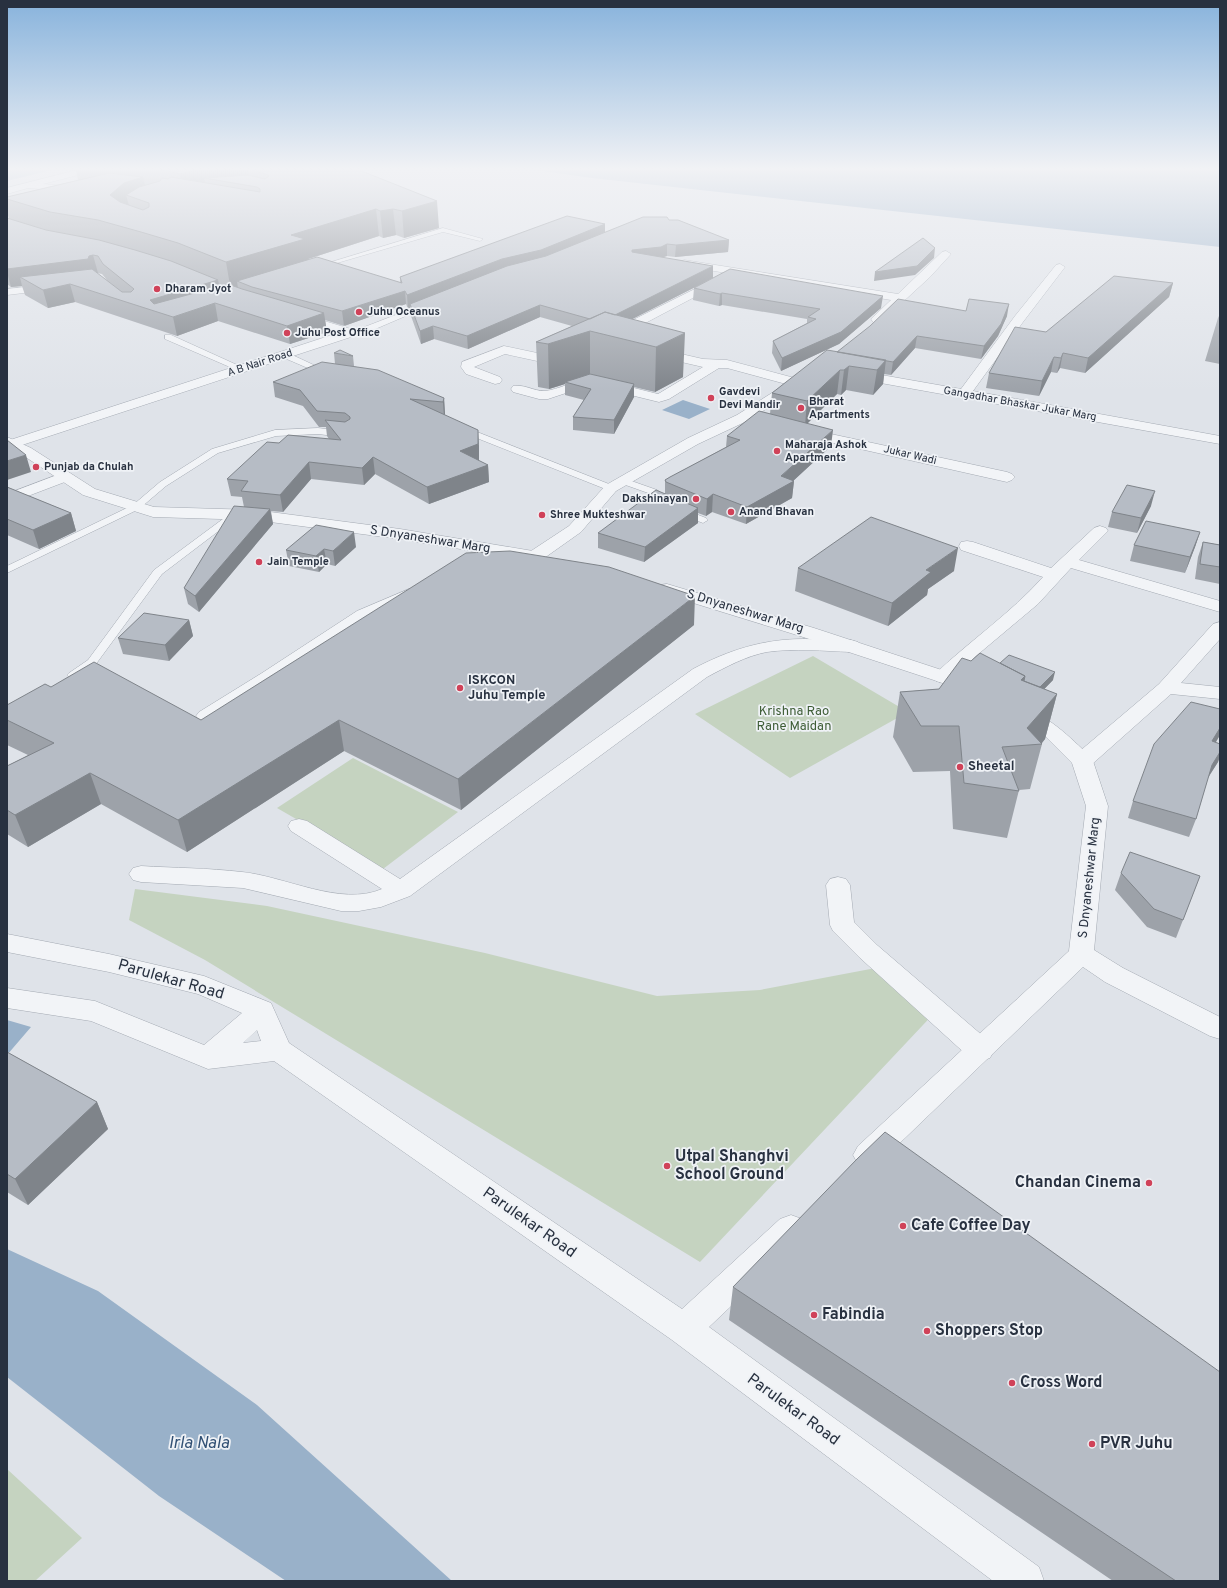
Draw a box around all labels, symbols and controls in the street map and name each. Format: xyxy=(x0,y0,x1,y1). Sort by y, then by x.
place label: Dharam Jyot xyxy=(165,282,231,296)
marker: Dharam Jyot xyxy=(152,284,162,294)
place label: Juhu Oceanus xyxy=(367,305,440,319)
marker: Juhu Oceanus xyxy=(354,307,364,317)
place label: Juhu Post Office xyxy=(295,326,380,340)
marker: Juhu Post Office xyxy=(282,328,292,338)
street label: A B Nair Road xyxy=(226,346,294,380)
street label: Gangadhar Bhaskar Jukar Marg xyxy=(942,384,1098,424)
place label: Gavdevi Devi Mandir xyxy=(719,385,781,412)
marker: Gavdevi Devi Mandir xyxy=(706,393,716,403)
place label: Bharat Apartments xyxy=(809,395,870,422)
marker: Bharat Apartments xyxy=(796,403,806,413)
place label: Maharaja Ashok Apartments xyxy=(785,438,867,465)
street label: Jukar Wadi xyxy=(882,442,938,468)
marker: Maharaja Ashok Apartments xyxy=(772,446,782,456)
place label: Punjab da Chulah xyxy=(44,460,134,474)
marker: Punjab da Chulah xyxy=(31,462,41,472)
place label: Dakshinayan xyxy=(622,492,688,506)
marker: Dakshinayan xyxy=(691,494,701,504)
place label: Anand Bhavan xyxy=(739,505,814,519)
marker: Anand Bhavan xyxy=(726,507,736,517)
place label: Shree Mukteshwar xyxy=(550,508,646,522)
marker: Shree Mukteshwar xyxy=(537,510,547,520)
street label: S Dnyaneshwar Marg xyxy=(369,523,491,557)
place label: Jain Temple xyxy=(267,555,329,569)
marker: Jain Temple xyxy=(254,557,264,567)
street label: S Dnyaneshwar Marg xyxy=(684,587,806,637)
place label: ISKCON Juhu Temple xyxy=(468,673,546,704)
marker: ISKCON Juhu Temple xyxy=(455,683,465,693)
park label: Krishna Rao Rane Maidan xyxy=(757,704,831,735)
place label: Sheetal xyxy=(968,759,1014,775)
marker: Sheetal xyxy=(955,762,965,772)
street label: S Dnyaneshwar Marg xyxy=(1076,817,1104,939)
street label: Parulekar Road xyxy=(115,955,227,1005)
place label: Utpal Shanghvi School Ground xyxy=(675,1147,789,1185)
marker: Utpal Shanghvi School Ground xyxy=(662,1161,672,1171)
place label: Chandan Cinema xyxy=(1015,1173,1141,1193)
marker: Chandan Cinema xyxy=(1144,1178,1154,1188)
street label: Parulekar Road xyxy=(478,1183,580,1263)
place label: Cafe Coffee Day xyxy=(911,1216,1031,1236)
marker: Cafe Coffee Day xyxy=(898,1221,908,1231)
place label: Fabindia xyxy=(822,1305,885,1325)
marker: Fabindia xyxy=(809,1310,819,1320)
place label: Shoppers Stop xyxy=(935,1321,1043,1341)
marker: Shoppers Stop xyxy=(922,1326,932,1336)
street label: Parulekar Road xyxy=(743,1370,843,1450)
place label: Cross Word xyxy=(1020,1373,1102,1393)
marker: Cross Word xyxy=(1007,1378,1017,1388)
water label: Irla Nala xyxy=(169,1433,230,1455)
place label: PVR Juhu xyxy=(1100,1434,1173,1454)
marker: PVR Juhu xyxy=(1087,1439,1097,1449)

